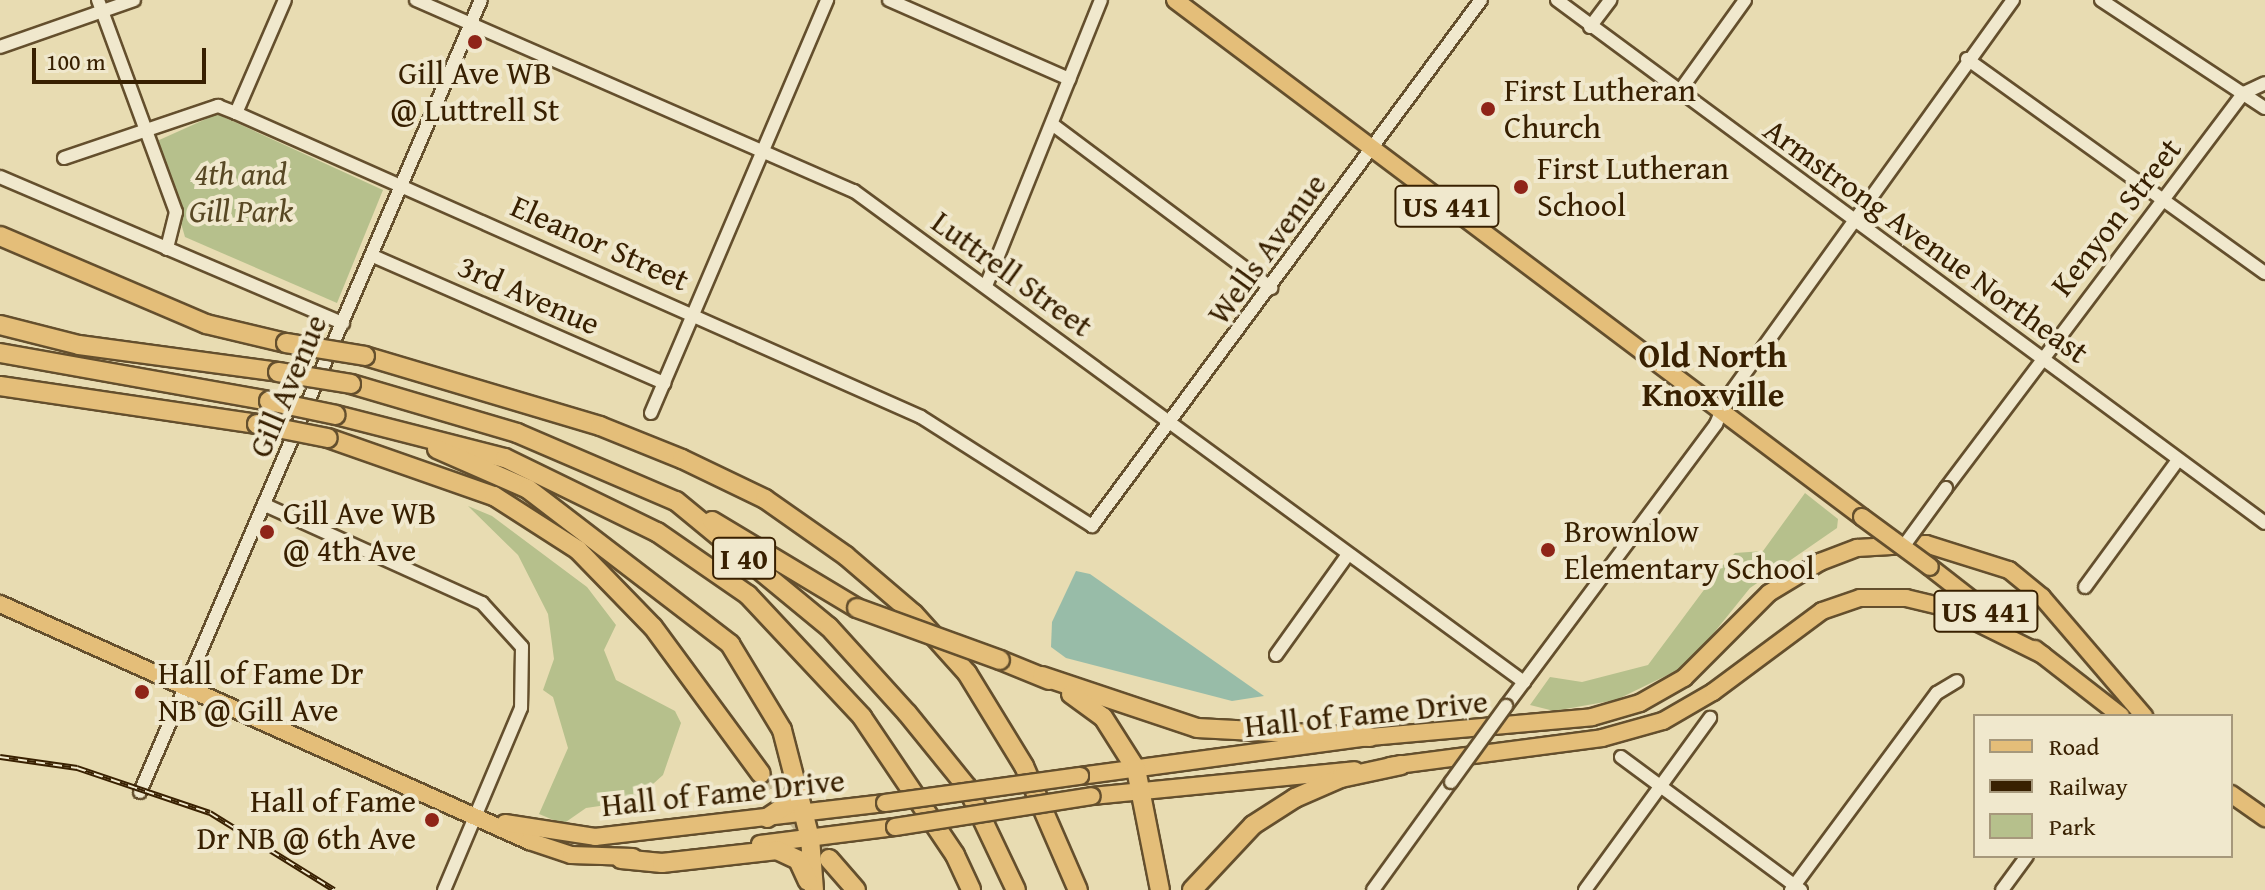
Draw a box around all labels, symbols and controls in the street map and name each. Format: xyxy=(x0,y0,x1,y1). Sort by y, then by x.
scale bar xyxy=(36,32,210,82)
marker: Gill Ave WB @ Luttrell St xyxy=(466,33,484,51)
text: 100 m xyxy=(46,44,106,79)
place label: Gill Ave WB @ Luttrell St xyxy=(391,55,559,130)
place label: First Lutheran Church xyxy=(1504,72,1696,147)
marker: First Lutheran Church xyxy=(1479,100,1497,118)
street label: Armstrong Avenue Northeast xyxy=(1756,110,2096,372)
street label: Kenyon Street xyxy=(2043,131,2189,303)
place label: First Lutheran School xyxy=(1537,150,1729,225)
park label: 4th and Gill Park xyxy=(189,156,293,231)
street label: Wells Avenue xyxy=(1199,166,1335,332)
marker: First Lutheran School xyxy=(1512,178,1530,196)
road number: US 441 xyxy=(1393,180,1501,232)
street label: Eleanor Street xyxy=(505,187,695,299)
street label: Luttrell Street xyxy=(924,203,1100,345)
street label: 3rd Avenue xyxy=(452,247,606,343)
street label: Gill Avenue xyxy=(241,309,335,463)
district label: Old North Knoxville xyxy=(1639,334,1787,414)
place label: Gill Ave WB @ 4th Ave xyxy=(283,495,436,570)
place label: Brownlow Elementary School xyxy=(1564,513,1815,588)
marker: Gill Ave WB @ 4th Ave xyxy=(258,523,276,541)
road number: I 40 xyxy=(712,532,776,584)
marker: Brownlow Elementary School xyxy=(1539,541,1557,559)
road number: US 441 xyxy=(1932,585,2040,637)
place label: Hall of Fame Dr NB @ Gill Ave xyxy=(158,655,363,730)
street label: Hall of Fame Drive xyxy=(1242,682,1490,746)
marker: Hall of Fame Dr NB @ Gill Ave xyxy=(133,683,151,701)
legend xyxy=(1973,714,2233,858)
text: Road xyxy=(2049,729,2099,764)
street label: Hall of Fame Drive xyxy=(599,761,847,825)
text: Railway xyxy=(2049,769,2128,804)
place label: Hall of Fame Dr NB @ 6th Ave xyxy=(197,783,416,858)
text: Park xyxy=(2049,809,2095,844)
marker: Hall of Fame Dr NB @ 6th Ave xyxy=(423,811,441,829)

